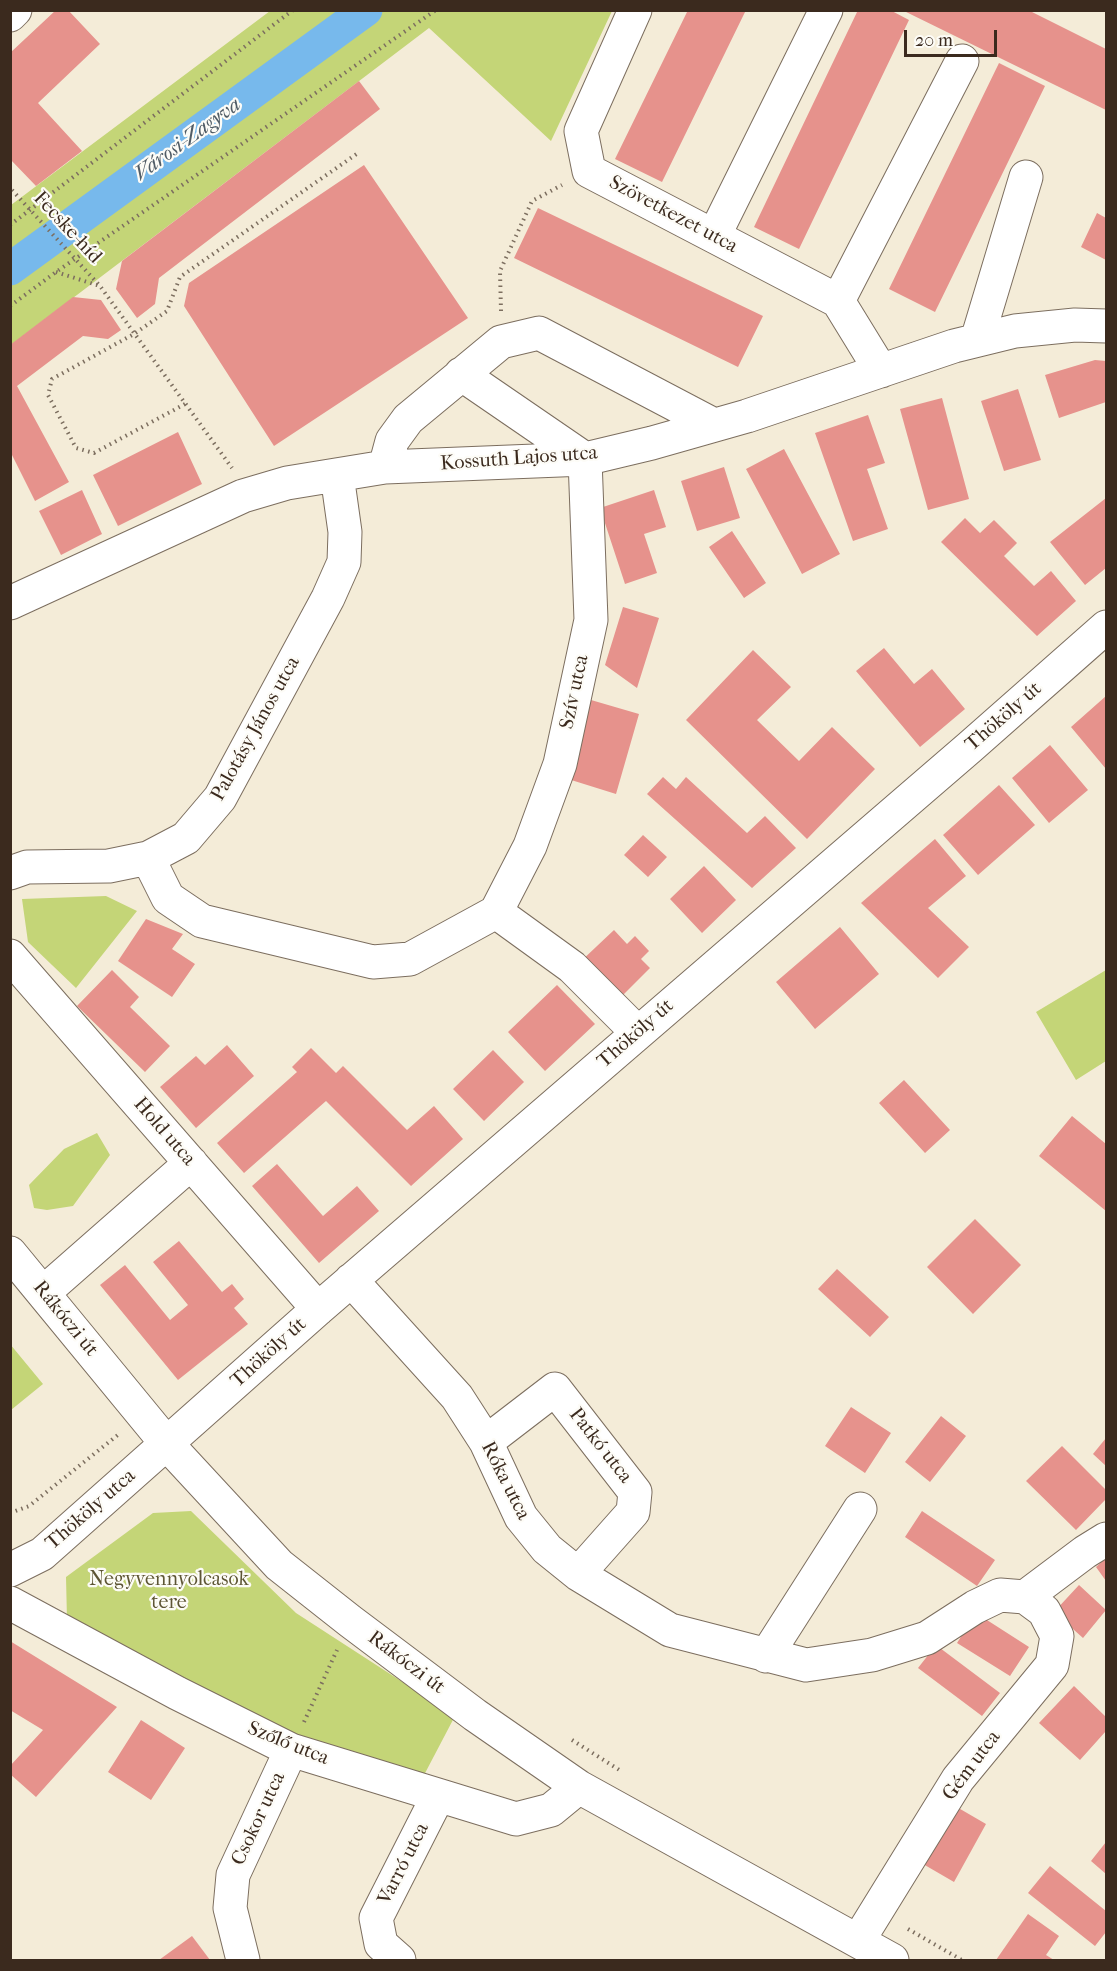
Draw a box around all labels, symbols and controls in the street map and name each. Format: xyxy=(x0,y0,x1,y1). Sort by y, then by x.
scale bar xyxy=(907,18,1000,56)
text: 20 m xyxy=(915,30,953,51)
water label: Városi-Zagyva xyxy=(130,93,246,187)
street label: Szövetkezet utca xyxy=(605,171,741,259)
street label: Fecske-híd xyxy=(28,187,106,269)
street label: Kossuth Lajos utca xyxy=(440,442,598,476)
street label: Palotásy János utca xyxy=(206,653,306,805)
street label: Szív utca xyxy=(555,653,595,731)
street label: Thököly út xyxy=(961,677,1047,757)
street label: Thököly út xyxy=(593,994,679,1074)
street label: Hold utca xyxy=(128,1093,200,1171)
street label: Rákóczi út xyxy=(27,1276,103,1362)
street label: Thököly út xyxy=(226,1313,312,1393)
street label: Patkó utca xyxy=(563,1403,637,1489)
street label: Róka utca xyxy=(475,1438,535,1524)
street label: Thököly utca xyxy=(41,1464,141,1556)
park label: Negyvennyolcasok tere xyxy=(89,1568,249,1615)
street label: Rákóczi út xyxy=(363,1626,449,1700)
street label: Szőlő utca xyxy=(244,1717,332,1771)
street label: Gém utca xyxy=(938,1726,1006,1806)
street label: Csokor utca xyxy=(227,1769,291,1869)
street label: Varró utca xyxy=(373,1819,435,1909)

